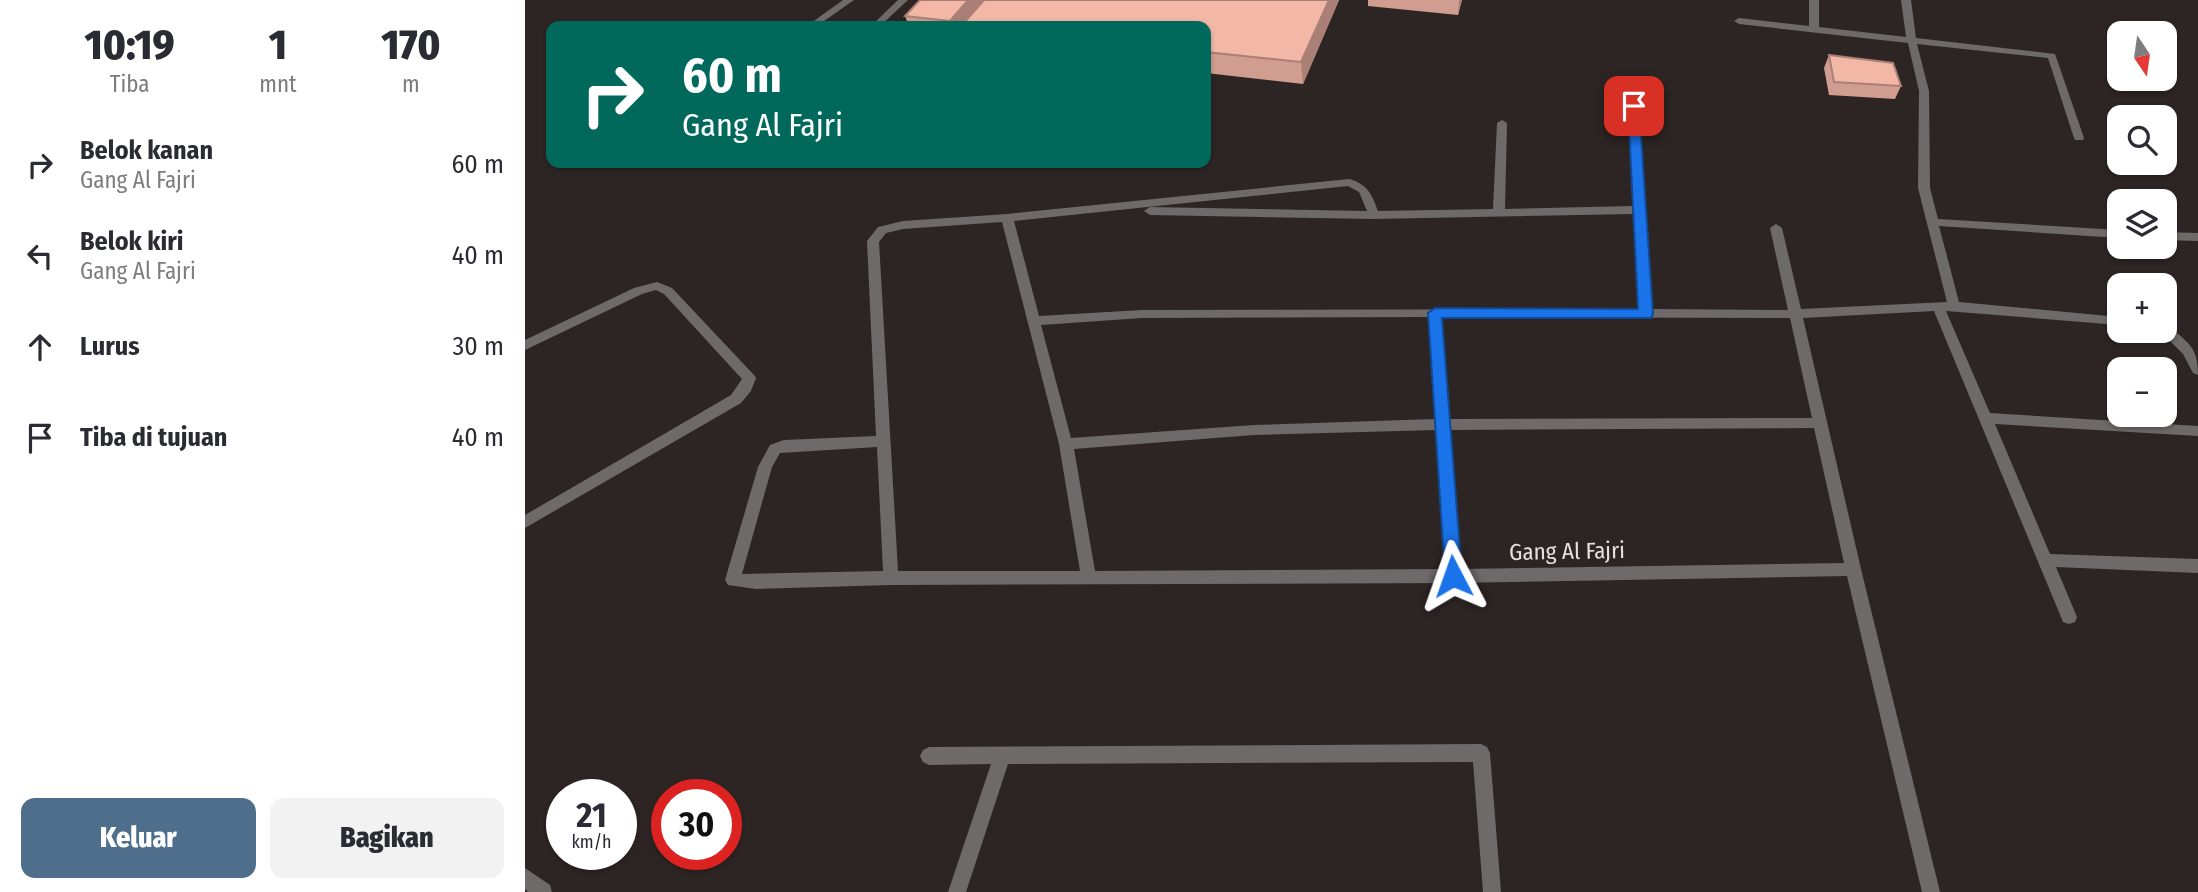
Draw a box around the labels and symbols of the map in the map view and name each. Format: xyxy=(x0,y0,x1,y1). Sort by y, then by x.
north arrow xyxy=(2107,21,2177,91)
pin xyxy=(1604,76,1664,136)
street label: Gang Al Fajri xyxy=(1509,536,1625,566)
position arrow xyxy=(1416,539,1490,613)
speed limit sign: 30 xyxy=(651,779,742,870)

